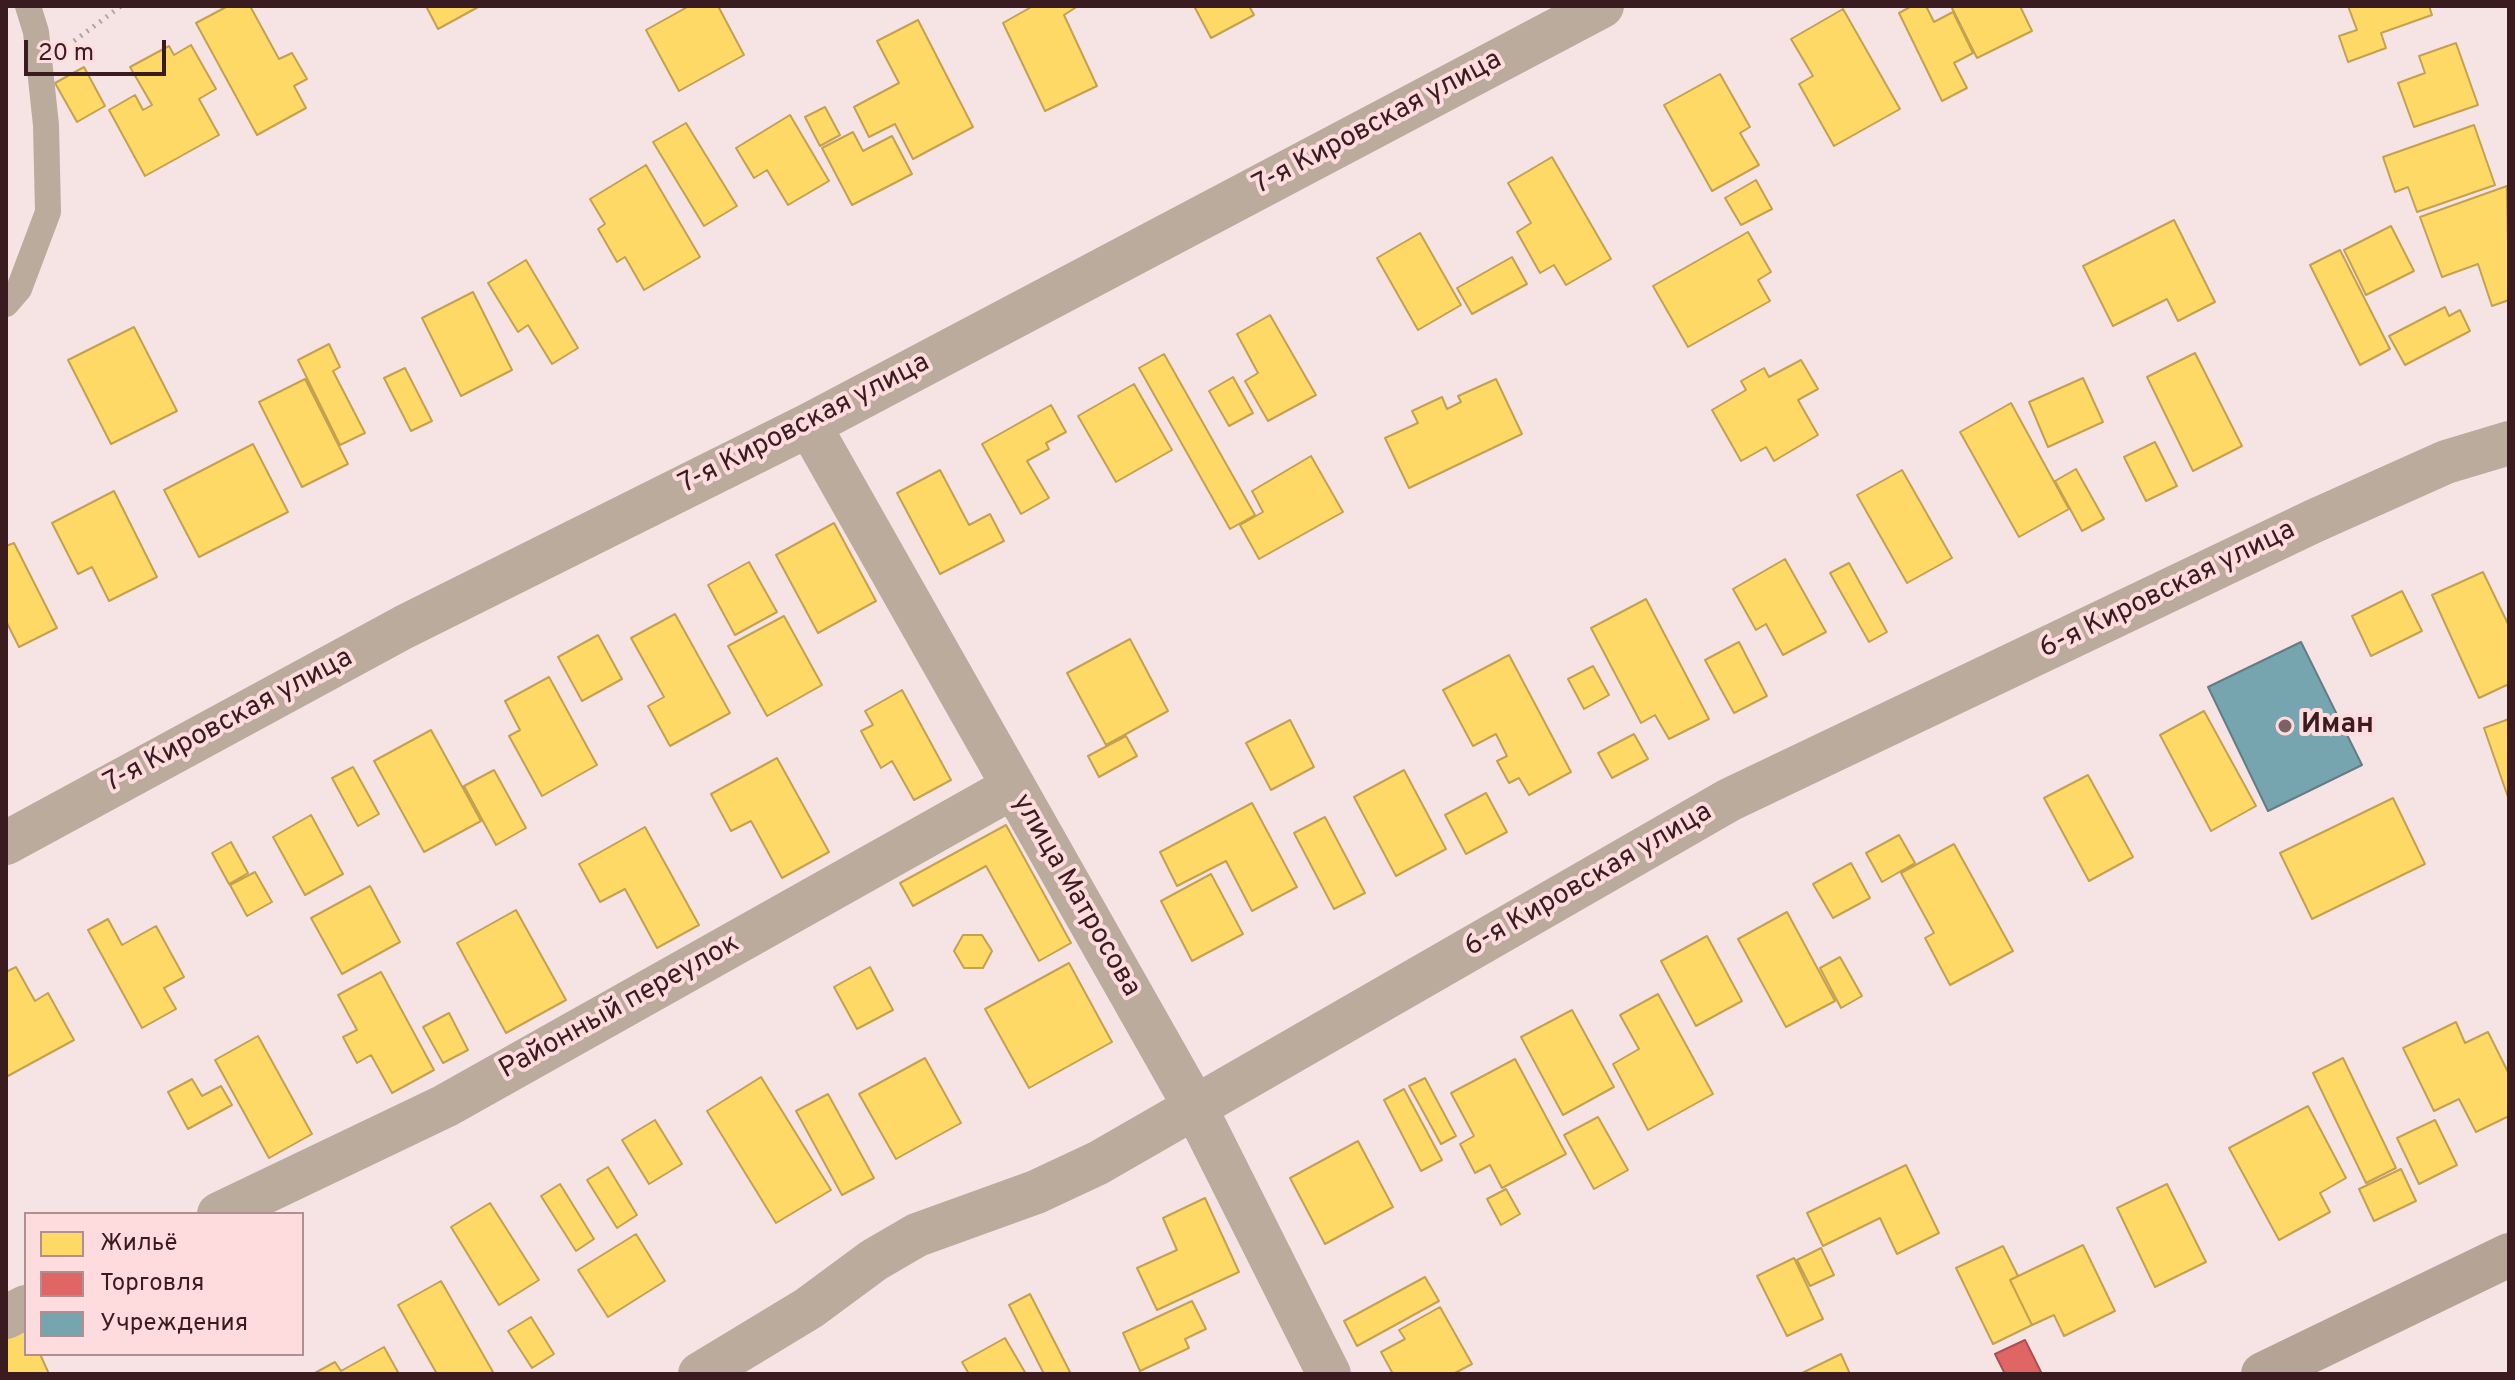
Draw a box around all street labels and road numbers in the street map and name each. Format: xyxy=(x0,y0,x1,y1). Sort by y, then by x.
street label: 7-я Кировская улица xyxy=(1248,44,1508,204)
street label: 7-я Кировская улица xyxy=(674,347,936,503)
street label: 6-я Кировская улица xyxy=(2035,515,2301,667)
street label: 7-я Кировская улица xyxy=(99,642,359,802)
street label: улица Матросова xyxy=(1003,789,1147,1003)
street label: 6-я Кировская улица xyxy=(1459,796,1719,966)
street label: Районный переулок xyxy=(494,928,746,1088)

